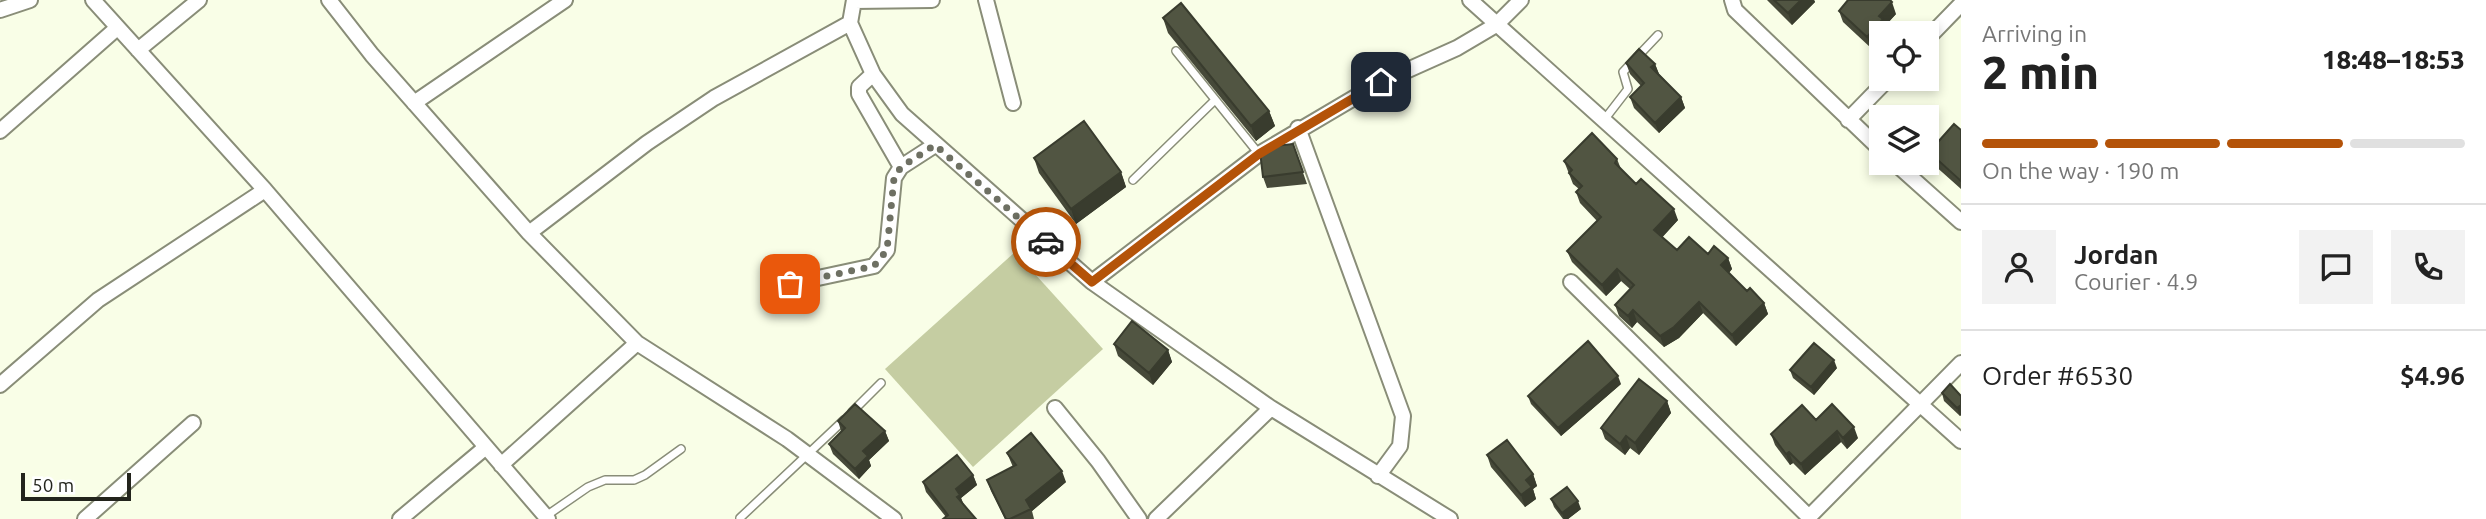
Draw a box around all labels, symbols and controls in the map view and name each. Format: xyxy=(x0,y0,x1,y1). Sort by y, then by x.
map controls xyxy=(1869,21,1939,175)
button: locate xyxy=(1869,21,1939,91)
text: Arriving in xyxy=(1982,21,2087,46)
text: 18:48–18:53 xyxy=(2322,45,2465,74)
text: 2 min xyxy=(1982,46,2099,98)
pin xyxy=(1351,52,1411,112)
icon: home xyxy=(1362,63,1400,101)
button: layers xyxy=(1869,105,1939,175)
text: On the way · 190 m xyxy=(1982,158,2179,183)
courier xyxy=(1011,207,1081,277)
icon: car xyxy=(1027,223,1065,261)
button: person xyxy=(1982,230,2056,304)
button: chat xyxy=(2299,230,2373,304)
button: phone xyxy=(2391,230,2465,304)
text: Jordan xyxy=(2074,240,2159,269)
pin xyxy=(760,254,820,314)
icon: bag xyxy=(771,265,809,303)
text: Courier · 4.9 xyxy=(2074,269,2198,294)
text: Order #6530 xyxy=(1982,361,2133,390)
text: $4.96 xyxy=(2400,361,2465,390)
scale bar xyxy=(21,470,131,502)
text: 50 m xyxy=(32,474,74,496)

